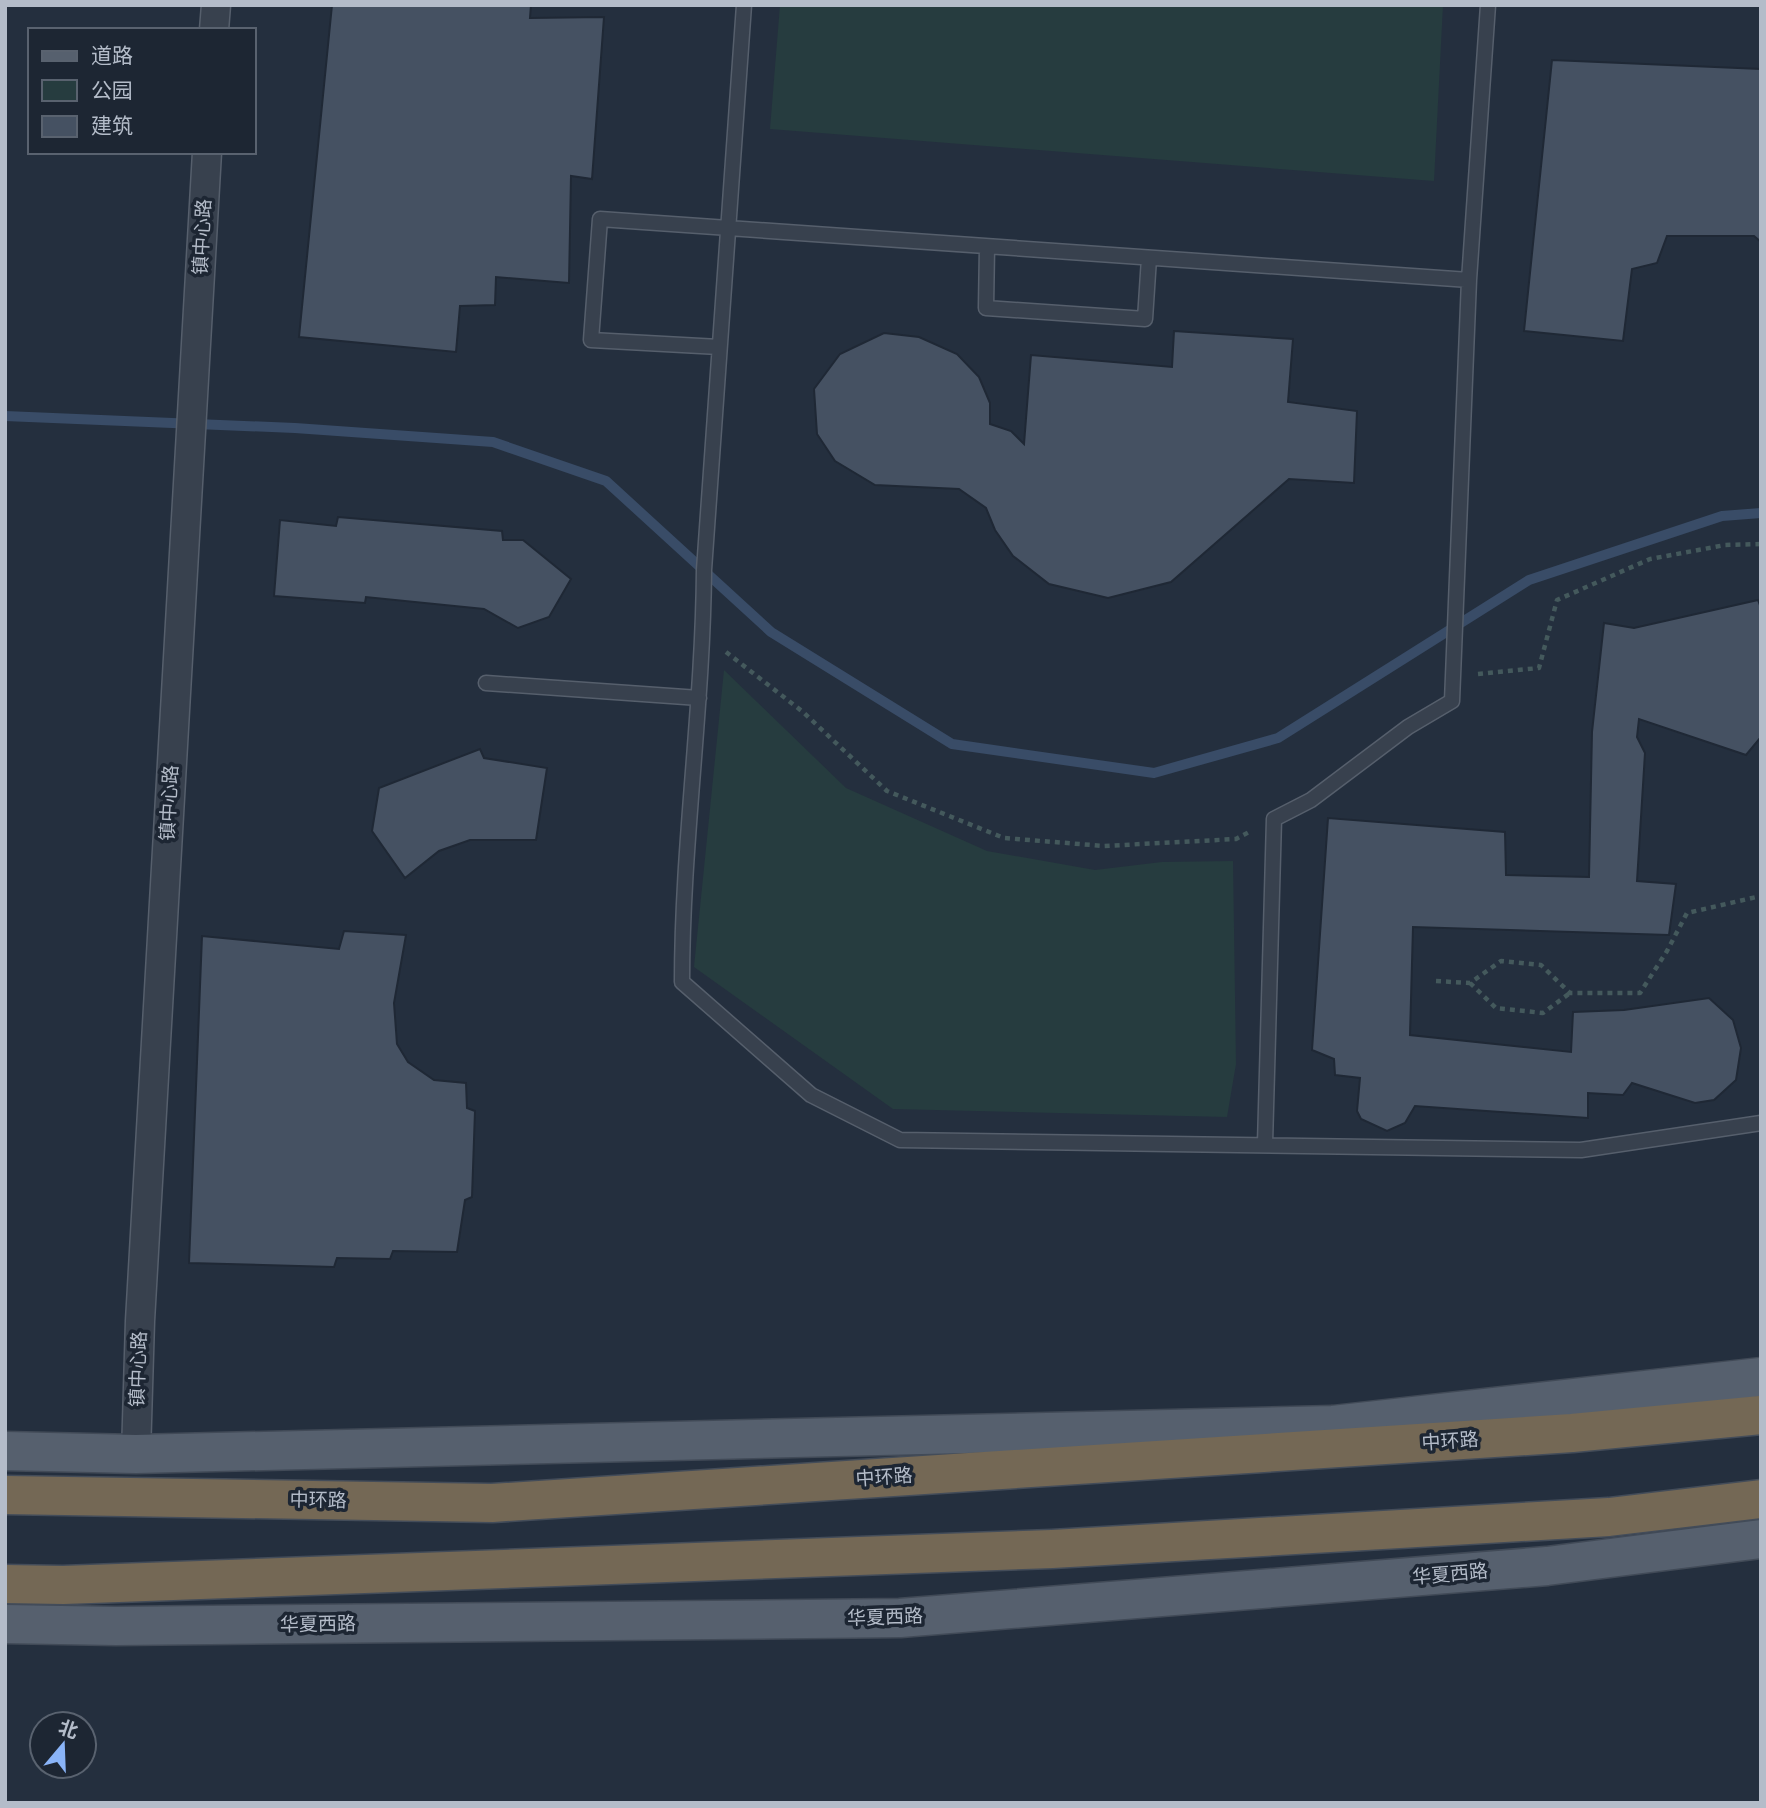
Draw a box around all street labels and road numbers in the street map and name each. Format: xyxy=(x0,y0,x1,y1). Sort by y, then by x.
street label: 镇中心路 xyxy=(188,198,216,276)
street label: 镇中心路 xyxy=(155,764,183,842)
street label: 镇中心路 xyxy=(124,1331,152,1407)
street label: 中环路 xyxy=(1421,1427,1479,1455)
street label: 中环路 xyxy=(855,1463,913,1491)
street label: 中环路 xyxy=(289,1487,347,1513)
street label: 华夏西路 xyxy=(1411,1558,1489,1590)
street label: 华夏西路 xyxy=(847,1603,923,1631)
street label: 华夏西路 xyxy=(280,1611,356,1637)

